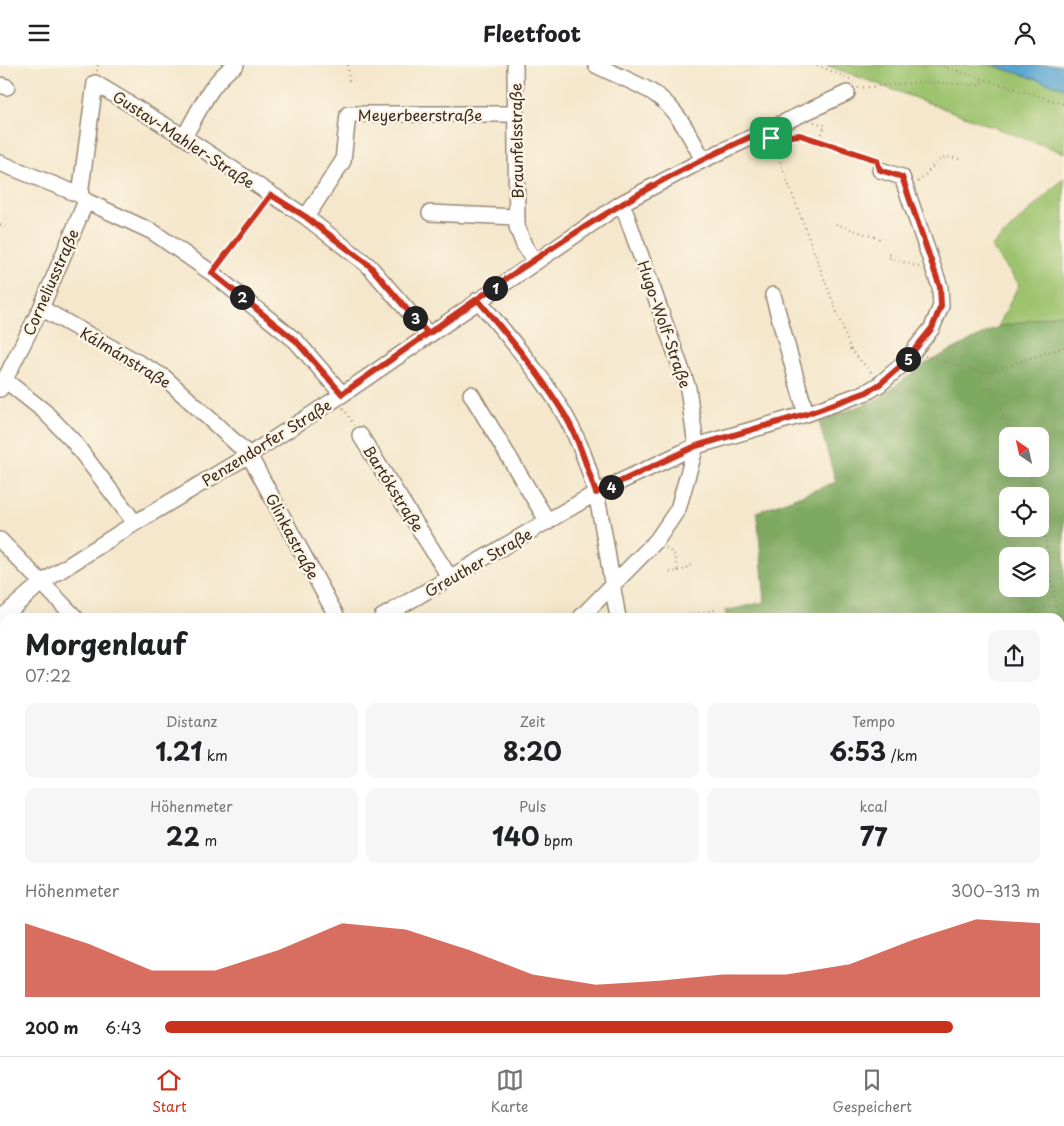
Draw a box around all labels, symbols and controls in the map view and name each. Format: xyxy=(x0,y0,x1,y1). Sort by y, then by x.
text: Fleetfoot xyxy=(483,16,581,49)
icon: menu xyxy=(25,19,53,47)
icon: person xyxy=(1011,19,1039,47)
street label: Braunfelsstraße xyxy=(503,83,529,199)
street label: Gustav-Mahler-Straße xyxy=(108,84,260,194)
street label: Meyerbeerstraße xyxy=(358,103,482,126)
pin xyxy=(750,117,792,159)
icon: arrive xyxy=(757,124,785,152)
street label: Corneliusstraße xyxy=(16,225,84,339)
street label: Hugo-Wolf-Straße xyxy=(632,257,698,391)
pin: 1 xyxy=(482,275,508,301)
text: 1 xyxy=(492,278,499,299)
pin: 2 xyxy=(230,285,254,309)
text: 2 xyxy=(238,287,247,308)
pin: 3 xyxy=(402,305,428,331)
text: 3 xyxy=(411,308,420,329)
street label: Kálmánstraße xyxy=(76,321,176,393)
pin: 5 xyxy=(896,347,920,371)
text: 5 xyxy=(904,349,913,370)
street label: Penzendorfer Straße xyxy=(197,393,335,491)
north arrow xyxy=(999,427,1049,477)
map controls xyxy=(999,427,1049,597)
street label: Bartókstraße xyxy=(358,440,430,536)
pin: 4 xyxy=(598,475,624,499)
text: 4 xyxy=(607,477,616,498)
button: locate xyxy=(999,487,1049,537)
street label: Glinkastraße xyxy=(261,489,325,583)
street label: Greuther Straße xyxy=(420,522,536,602)
button: layers xyxy=(999,547,1049,597)
text: Morgenlauf xyxy=(25,622,186,665)
button: share xyxy=(988,630,1040,682)
text: 07:22 xyxy=(25,663,71,687)
text: Distanz xyxy=(166,711,217,732)
text: Zeit xyxy=(520,711,545,732)
text: Tempo xyxy=(852,711,895,732)
text: 1.21 xyxy=(155,732,202,770)
text: 8:20 xyxy=(503,732,562,770)
text: 6:53 xyxy=(829,732,886,770)
text: km xyxy=(202,745,228,766)
text: /km xyxy=(886,745,918,766)
text: Höhenmeter xyxy=(150,796,233,817)
text: Puls xyxy=(519,796,546,817)
text: kcal xyxy=(860,796,887,817)
text: 22 xyxy=(166,817,200,855)
text: 140 xyxy=(492,817,540,855)
text: 77 xyxy=(860,817,887,855)
text: m xyxy=(200,830,217,851)
text: bpm xyxy=(540,830,573,851)
text: Höhenmeter xyxy=(25,878,119,902)
text: 300–313 m xyxy=(951,878,1040,902)
text: 200 m xyxy=(25,1015,79,1039)
text: 6:43 xyxy=(105,1015,142,1039)
tab: Start xyxy=(152,1066,187,1117)
tab: Karte xyxy=(491,1066,529,1117)
tab: Gespeichert xyxy=(832,1066,912,1117)

